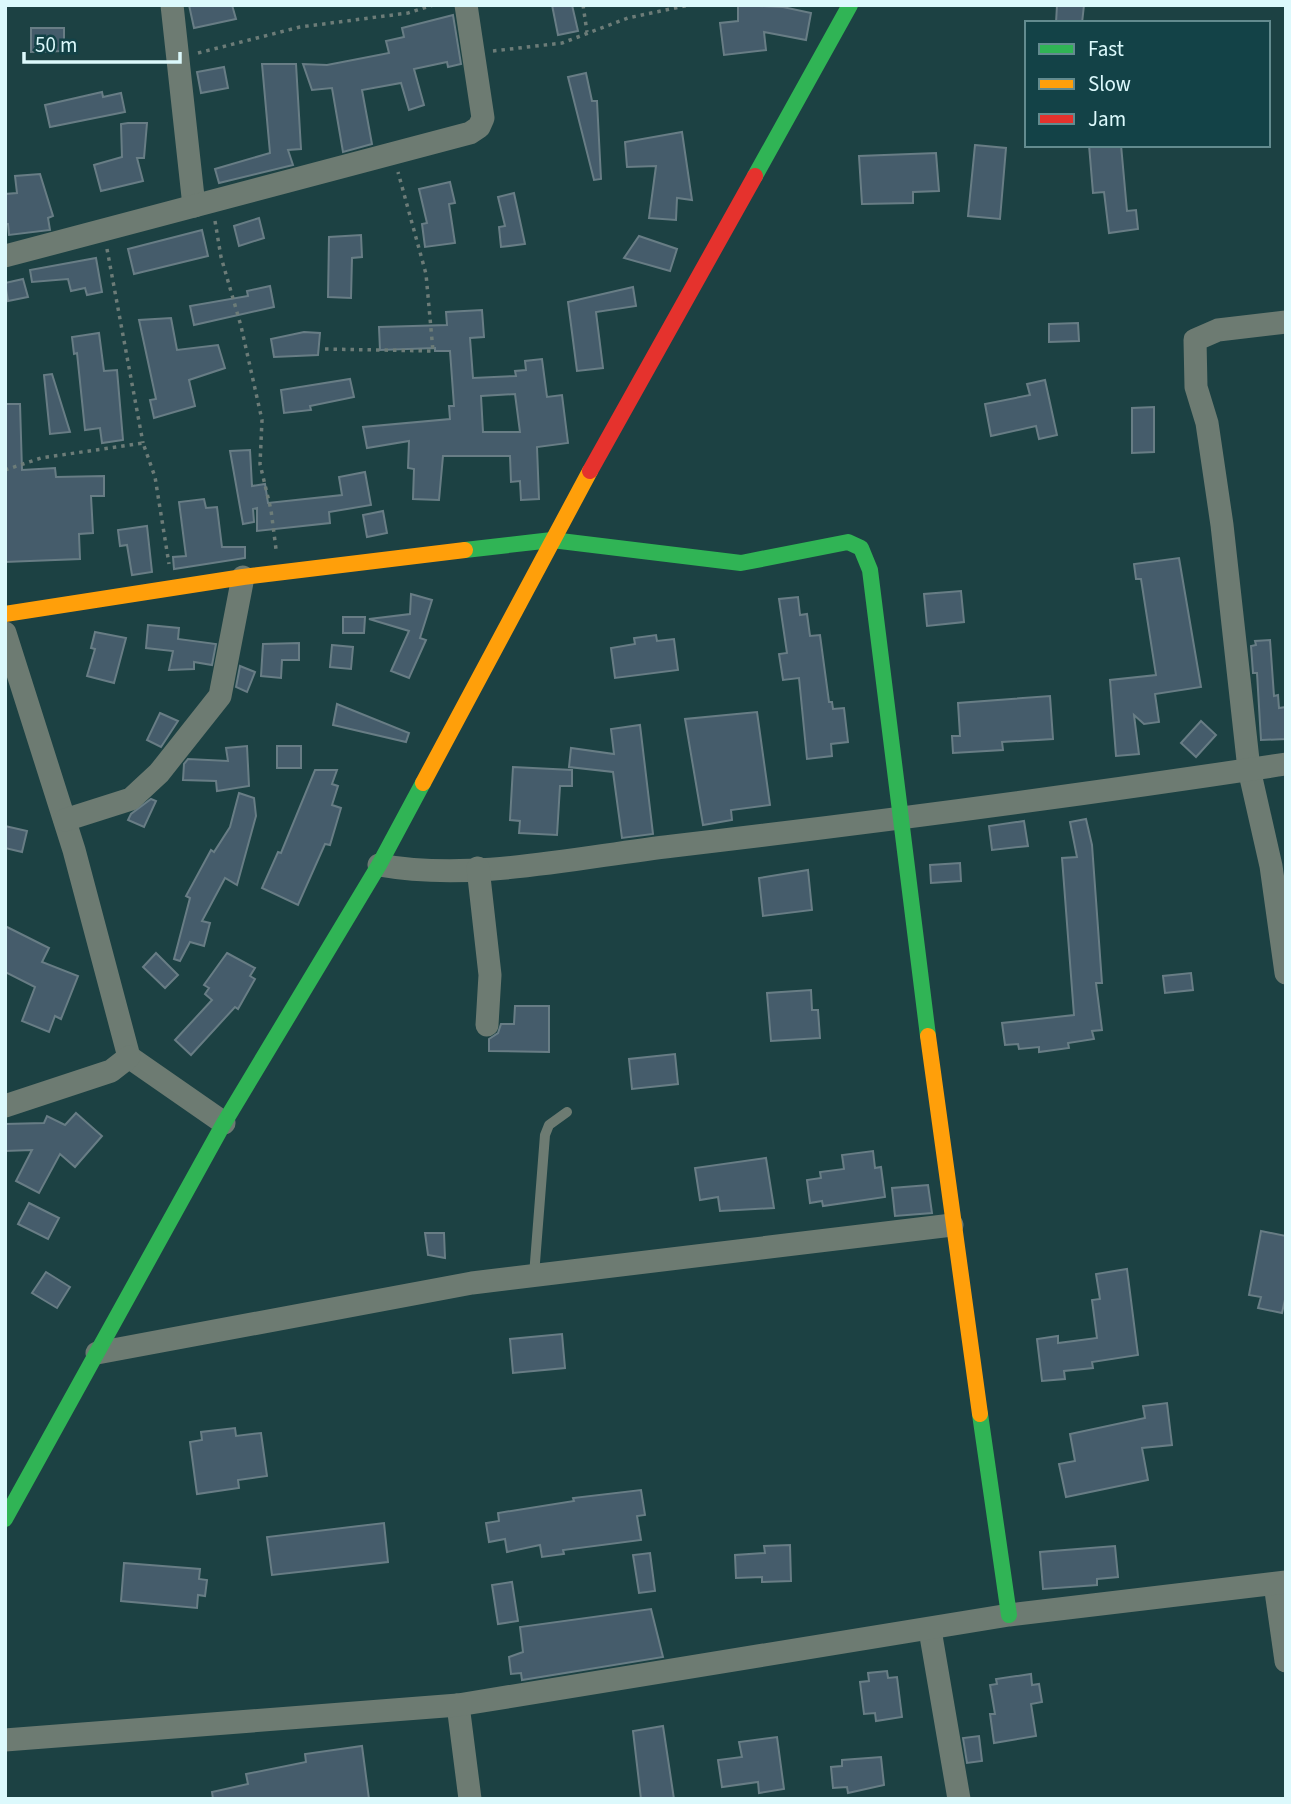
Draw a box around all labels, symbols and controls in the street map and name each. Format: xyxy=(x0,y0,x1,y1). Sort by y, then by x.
scale bar xyxy=(24,21,180,65)
legend xyxy=(1025,21,1270,147)
text: 50 m xyxy=(35,30,77,60)
text: Fast xyxy=(1088,34,1124,64)
text: Slow xyxy=(1088,69,1131,99)
text: Jam xyxy=(1088,104,1126,134)

